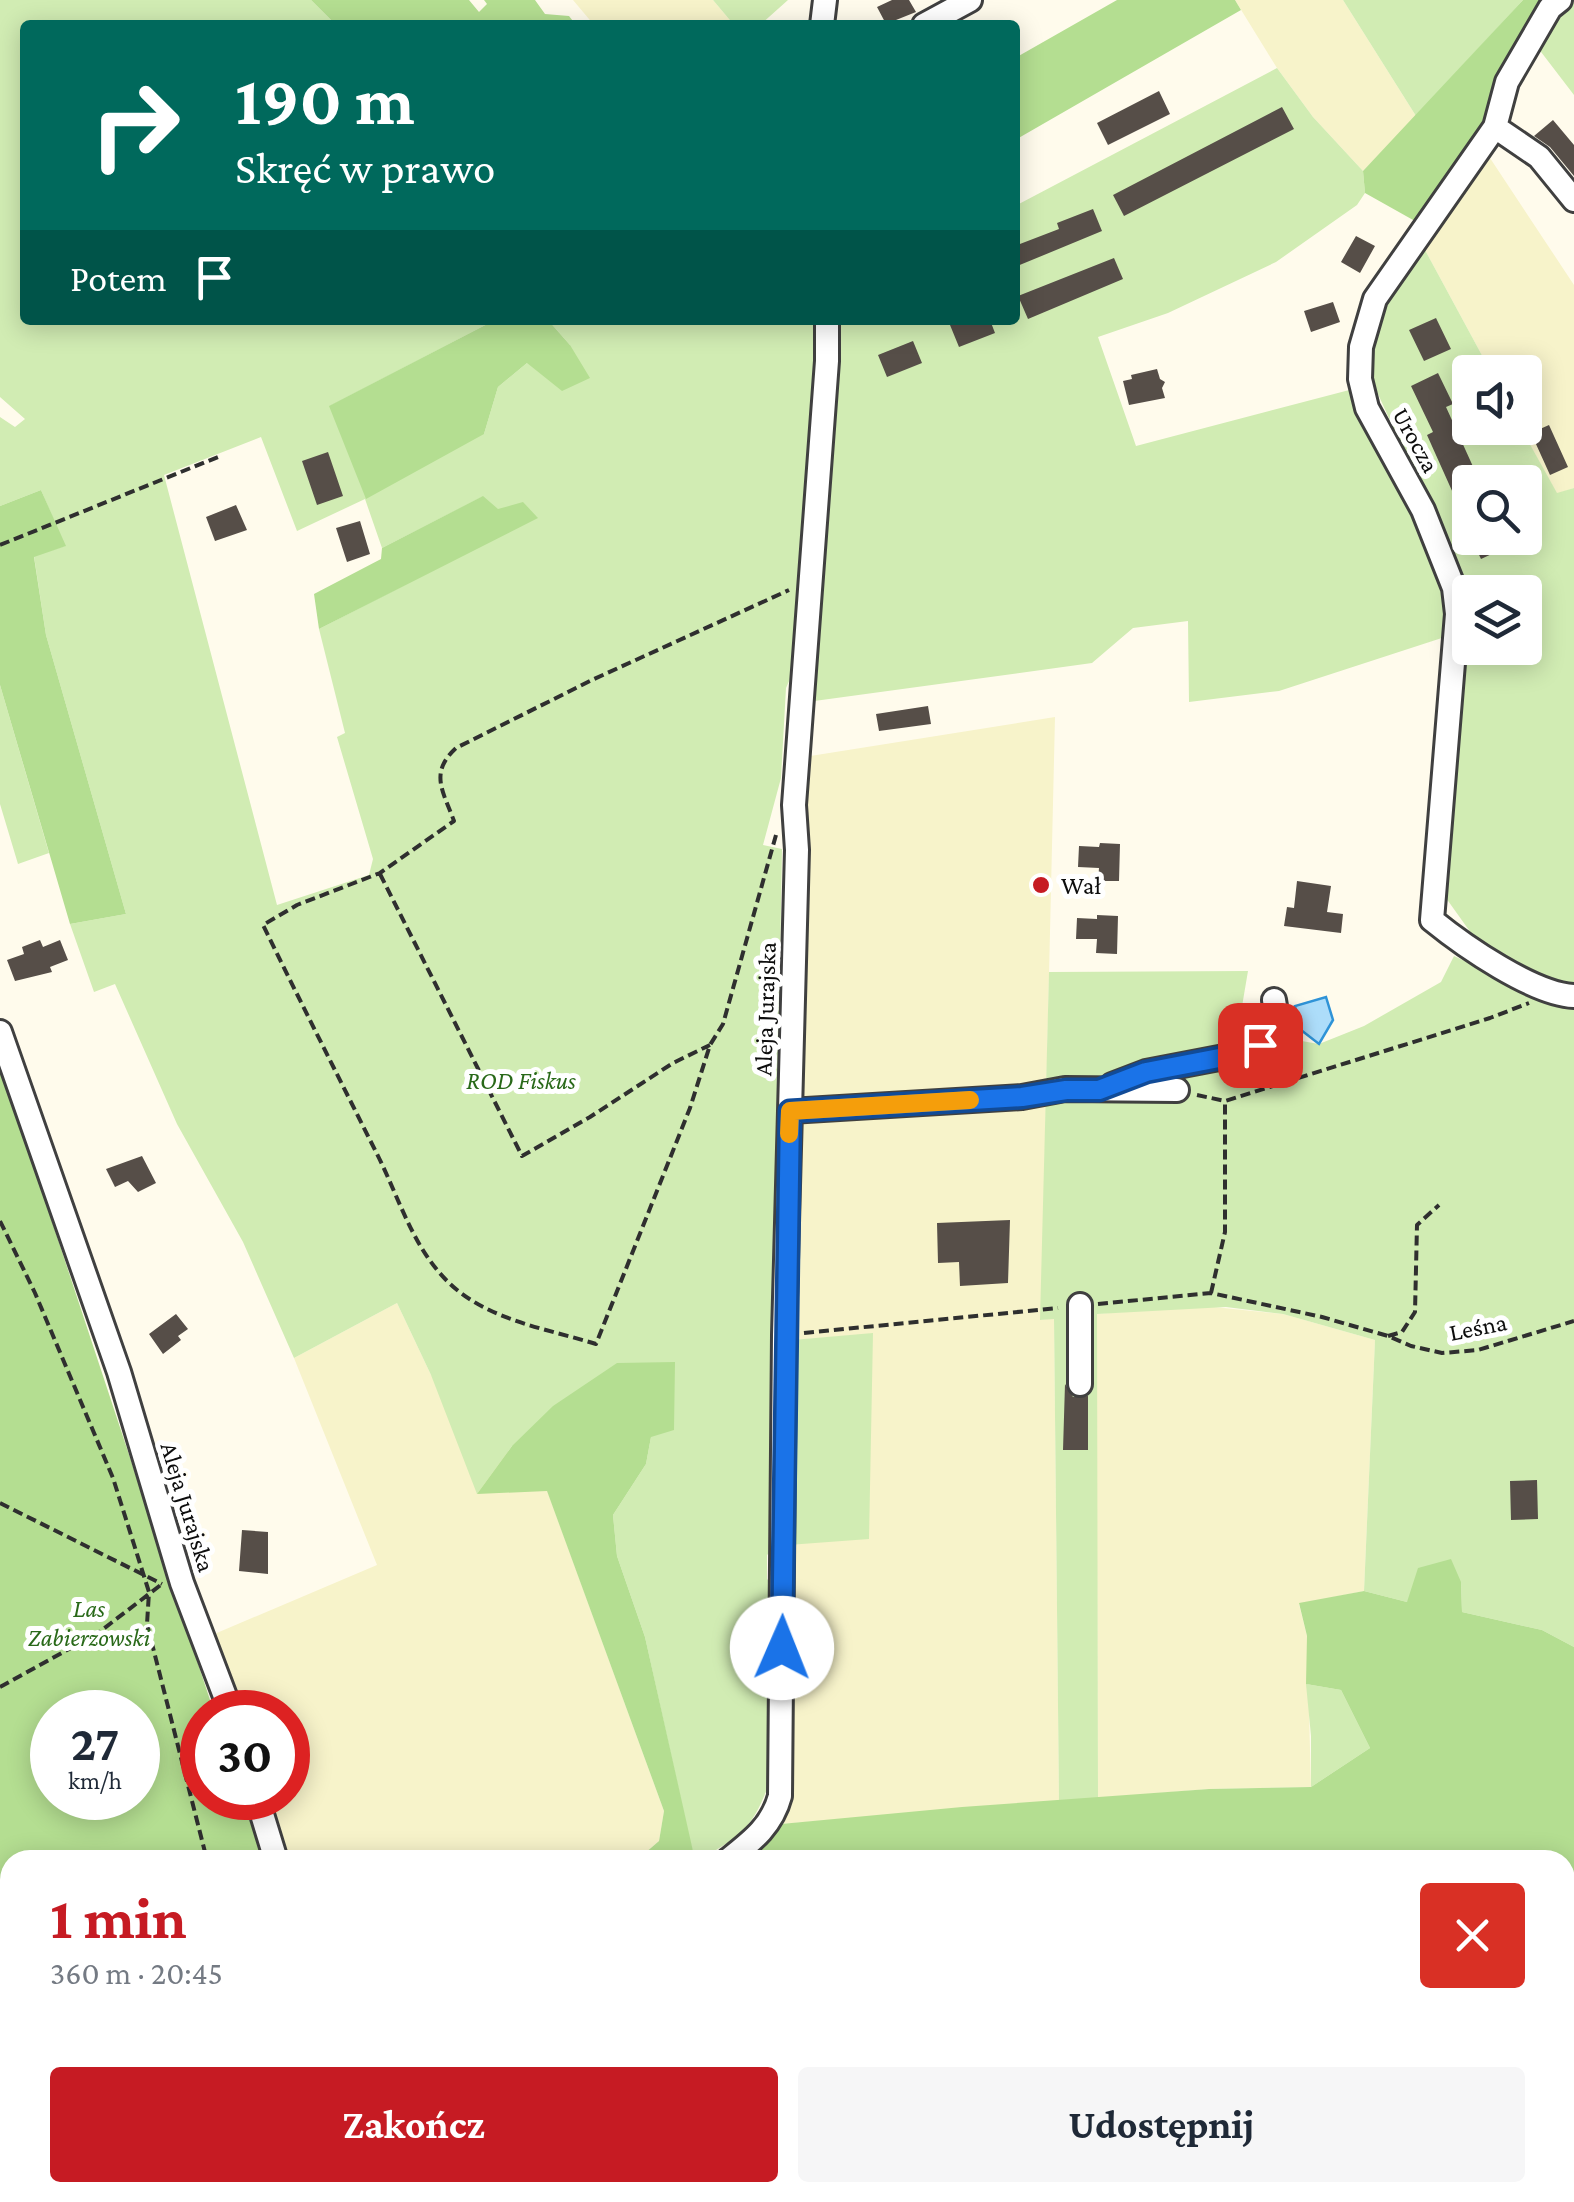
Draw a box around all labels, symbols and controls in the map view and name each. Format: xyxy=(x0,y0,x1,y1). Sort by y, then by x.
icon: right xyxy=(70,60,200,190)
text: 190 m xyxy=(235,61,415,139)
text: Skręć w prawo xyxy=(235,143,495,193)
icon: arrive xyxy=(187,250,242,305)
text: Potem xyxy=(70,257,167,299)
map controls xyxy=(1452,355,1542,665)
button: sound xyxy=(1452,355,1542,445)
street label: Urocza xyxy=(1387,403,1445,477)
button: search xyxy=(1452,465,1542,555)
button: layers xyxy=(1452,575,1542,665)
place label: Wał xyxy=(1061,872,1101,899)
marker: Wał xyxy=(1030,874,1052,896)
street label: Aleja Jurajska xyxy=(749,941,782,1077)
pin xyxy=(1218,1003,1303,1088)
icon: arrive xyxy=(1233,1018,1288,1073)
park label: ROD Fiskus xyxy=(466,1067,576,1094)
street label: Leśna xyxy=(1447,1308,1510,1346)
street label: Aleja Jurajska xyxy=(155,1439,221,1576)
park label: Las Zabierzowski xyxy=(28,1595,150,1651)
position arrow xyxy=(730,1596,834,1700)
speed limit sign: 30 xyxy=(180,1690,310,1820)
text: 27 xyxy=(71,1715,119,1771)
text: km/h xyxy=(68,1767,122,1794)
button: close xyxy=(1420,1883,1525,1988)
text: 1 min xyxy=(50,1884,187,1951)
text: 360 m · 20:45 xyxy=(50,1955,223,1991)
button: Zakończ xyxy=(50,2067,778,2182)
button: Udostępnij xyxy=(798,2067,1525,2182)

